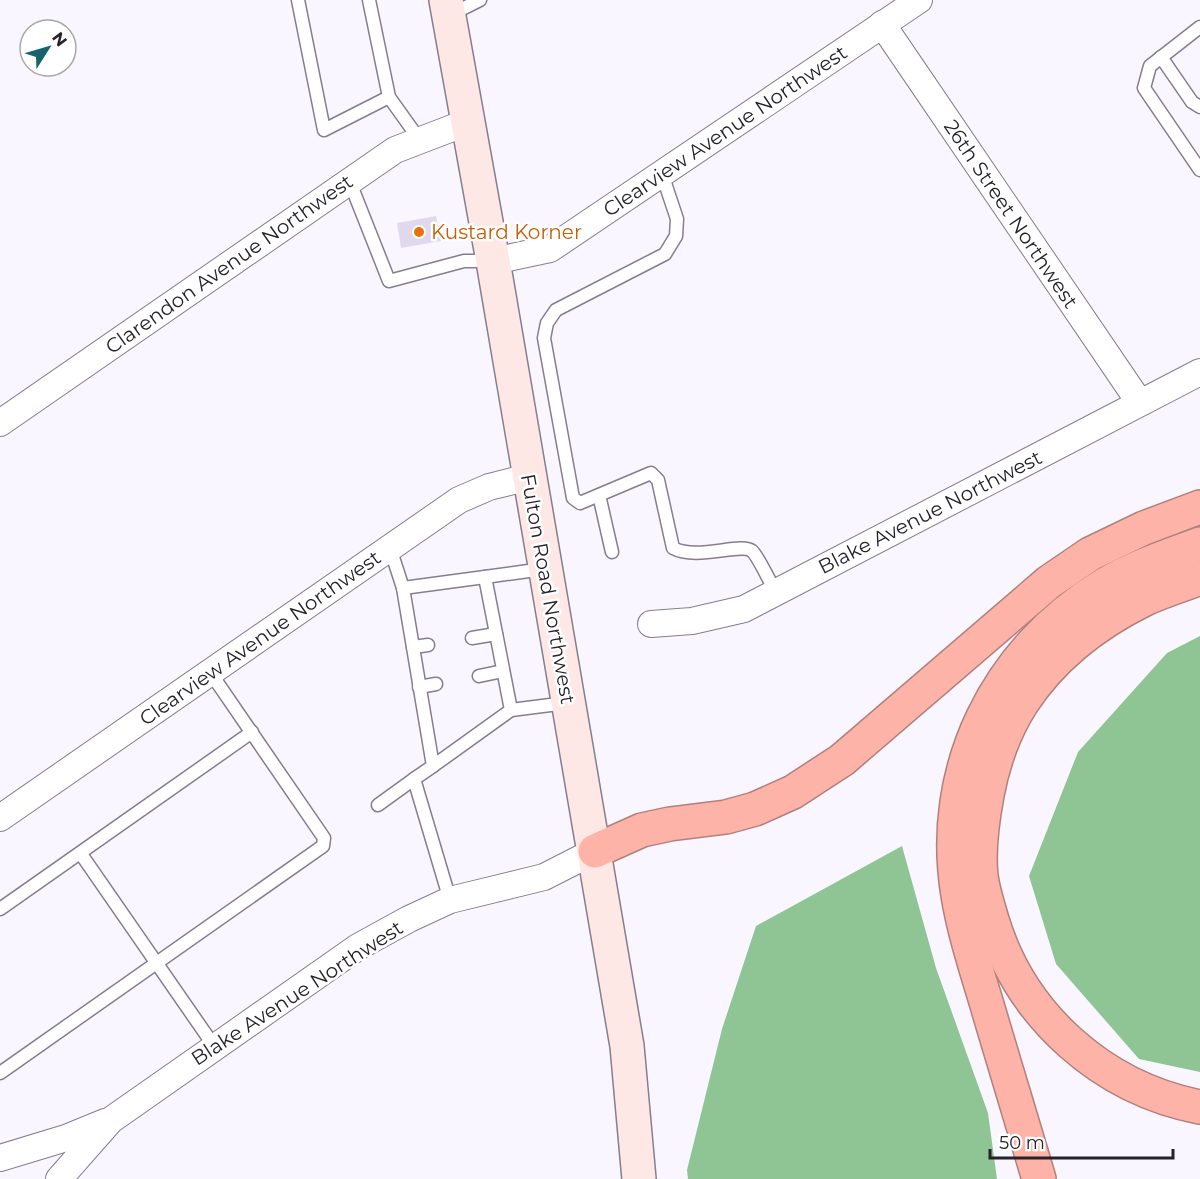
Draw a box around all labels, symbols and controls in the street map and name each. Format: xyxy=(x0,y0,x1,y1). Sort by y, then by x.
north arrow xyxy=(18,18,78,78)
text: N xyxy=(48,28,71,50)
street label: Clearview Avenue Northwest xyxy=(599,40,851,222)
street label: 26th Street Northwest xyxy=(939,115,1083,313)
street label: Clarendon Avenue Northwest xyxy=(101,169,357,359)
place label: Kustard Korner xyxy=(431,220,582,244)
marker: Kustard Korner xyxy=(412,225,426,239)
street label: Blake Avenue Northwest xyxy=(814,445,1046,579)
street label: Fulton Road Northwest xyxy=(516,472,580,706)
street label: Clearview Avenue Northwest xyxy=(135,545,385,731)
street label: Blake Avenue Northwest xyxy=(187,915,407,1071)
scale bar xyxy=(990,1122,1173,1160)
text: 50 m xyxy=(999,1132,1045,1154)

